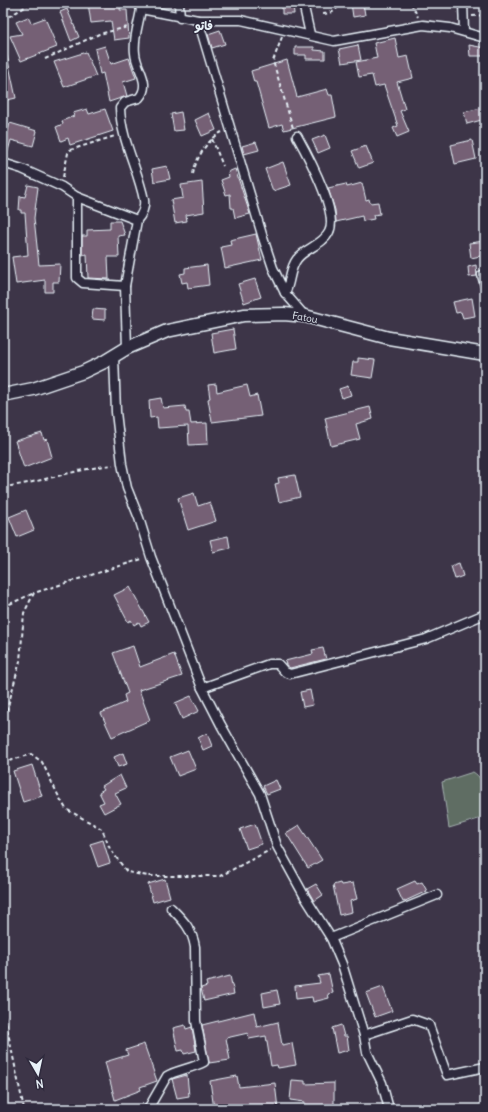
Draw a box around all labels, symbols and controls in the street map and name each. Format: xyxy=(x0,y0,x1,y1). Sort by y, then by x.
district label: فاتو xyxy=(194,18,213,34)
street label: Fatou xyxy=(291,309,319,326)
north arrow xyxy=(18,1054,58,1094)
text: N xyxy=(35,1076,44,1091)

